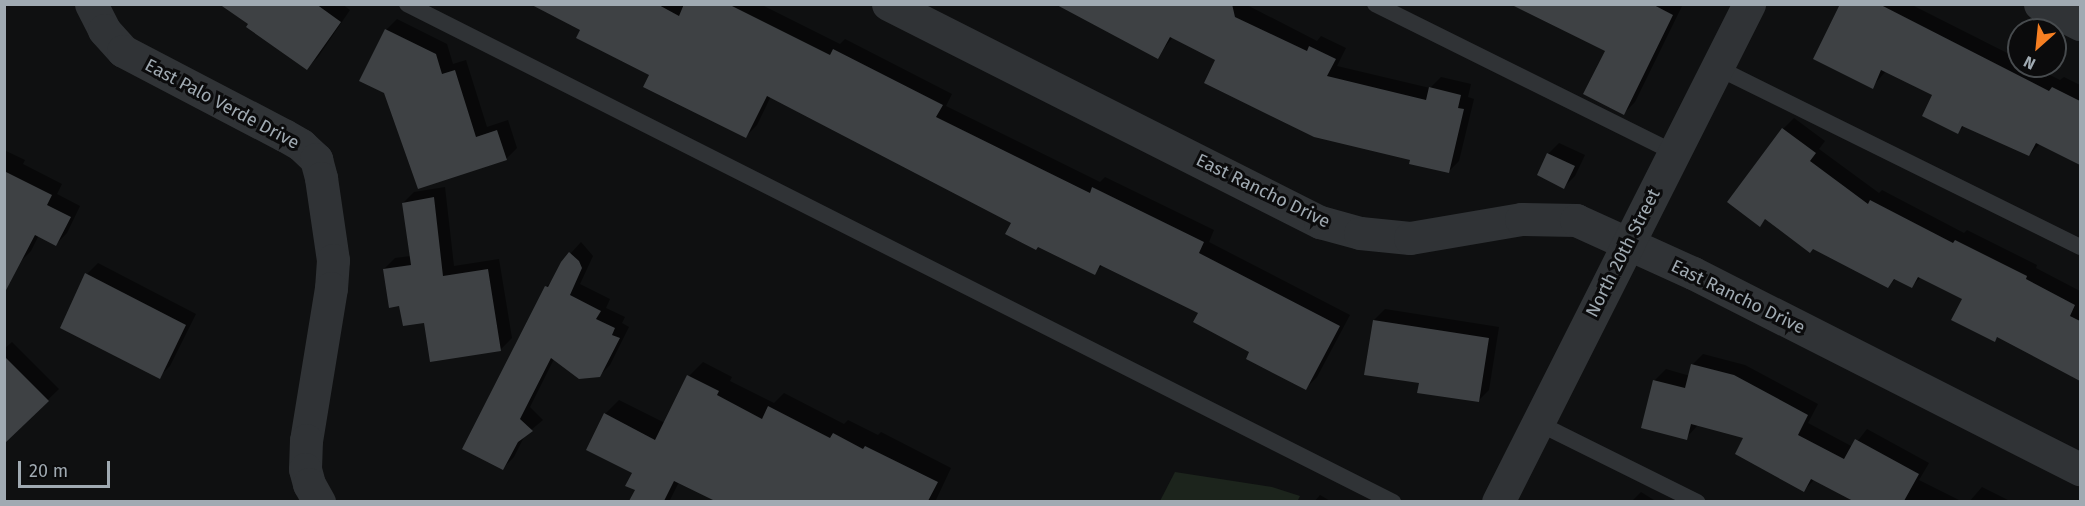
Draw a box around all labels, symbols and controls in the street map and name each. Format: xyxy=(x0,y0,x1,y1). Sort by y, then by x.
north arrow xyxy=(2007,18,2067,78)
text: N xyxy=(2020,52,2039,74)
street label: East Palo Verde Drive xyxy=(141,54,303,154)
street label: East Rancho Drive xyxy=(1192,149,1334,233)
street label: North 20th Street xyxy=(1581,185,1665,321)
street label: East Rancho Drive xyxy=(1667,255,1809,339)
scale bar xyxy=(21,449,112,487)
text: 20 m xyxy=(29,460,68,482)

